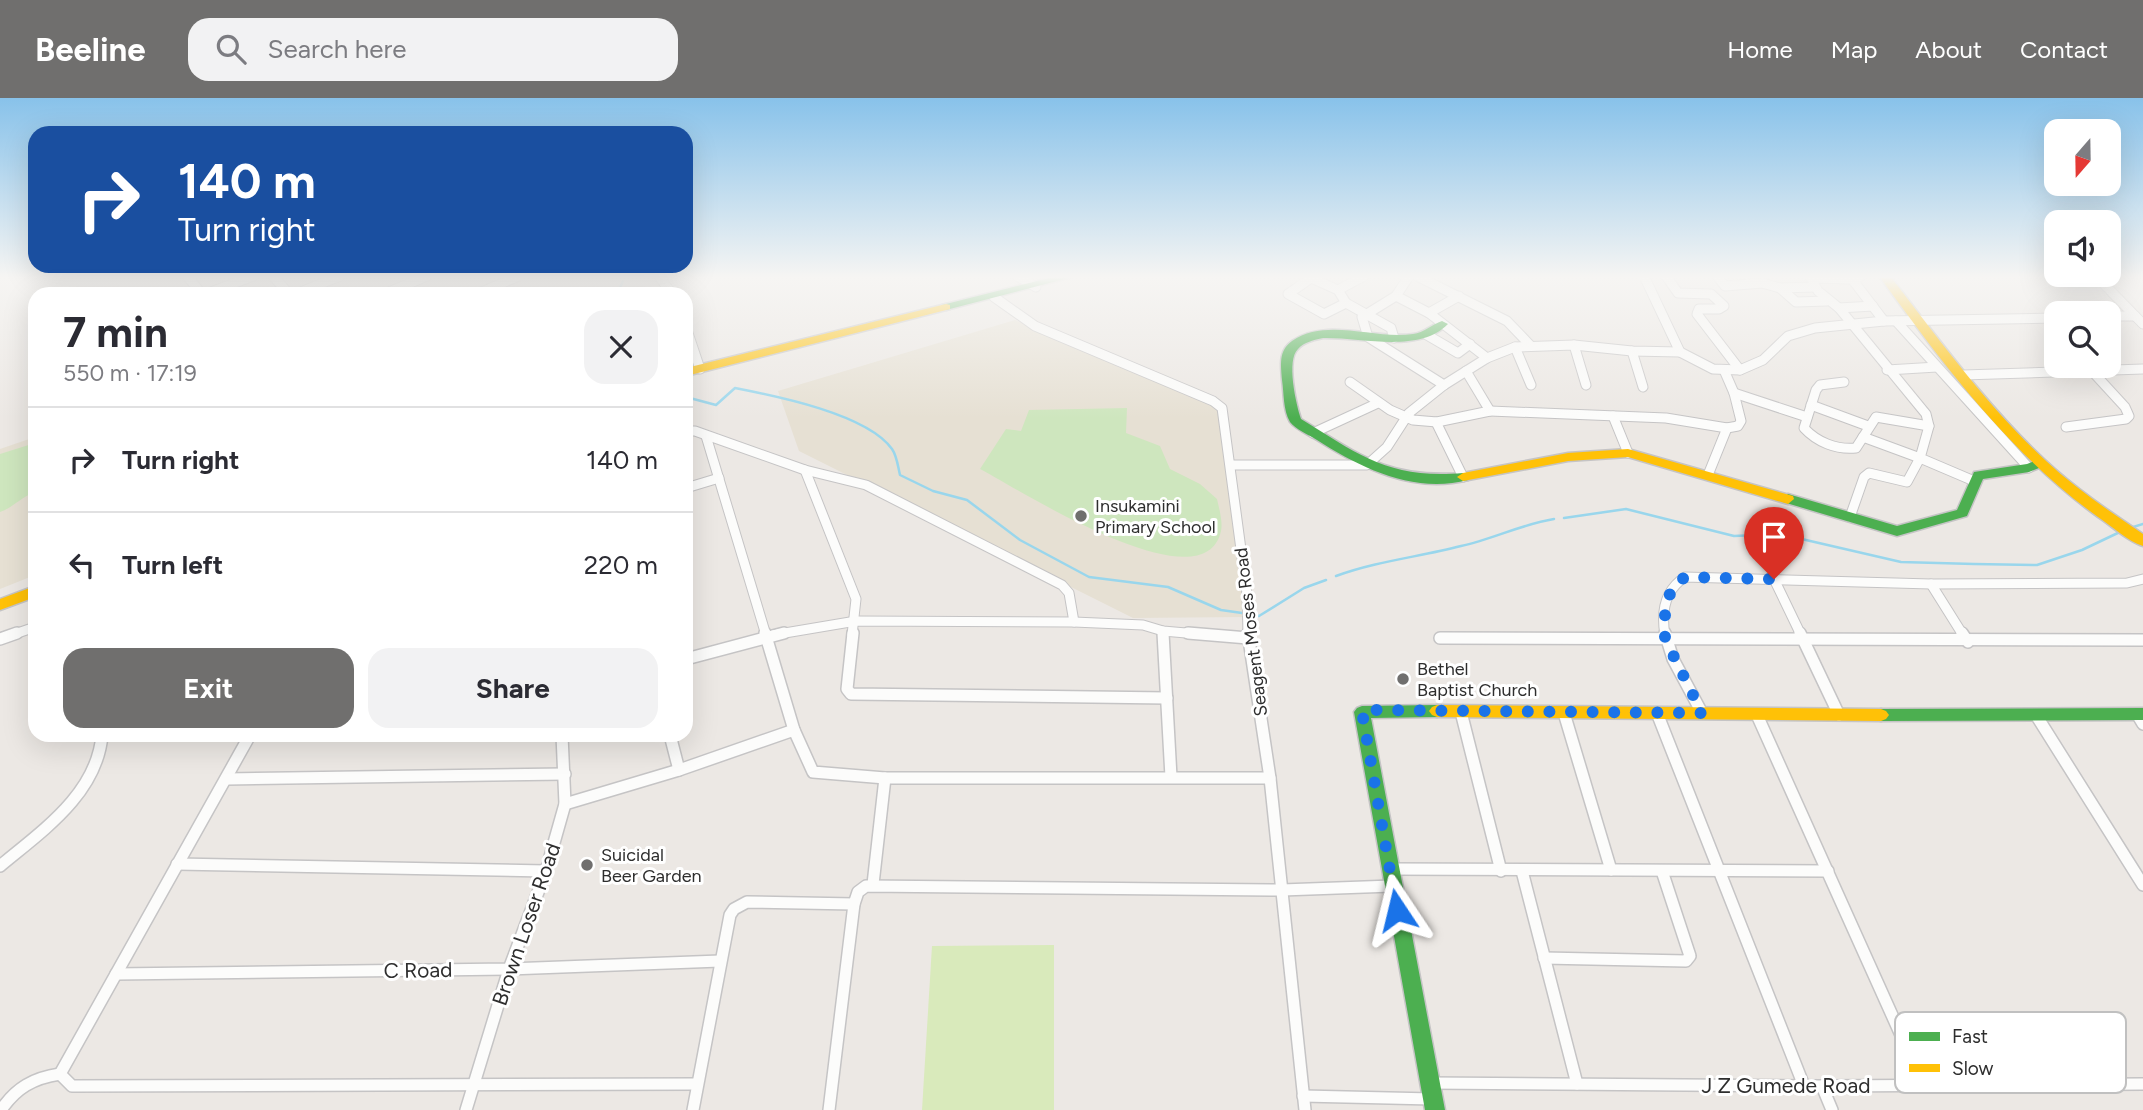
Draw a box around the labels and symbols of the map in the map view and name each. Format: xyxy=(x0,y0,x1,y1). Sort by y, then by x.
north arrow xyxy=(2044,119,2121,196)
place label: Insukamini Primary School xyxy=(1095,495,1216,538)
pin xyxy=(1744,507,1804,579)
marker: Insukamini Primary School xyxy=(1073,508,1089,524)
street label: Seagent Moses Road xyxy=(1230,546,1272,718)
place label: Bethel Baptist Church xyxy=(1417,658,1537,701)
marker: Bethel Baptist Church xyxy=(1395,671,1411,687)
street label: Brown Loser Road xyxy=(486,839,566,1009)
place label: Suicidal Beer Garden xyxy=(601,844,702,887)
marker: Suicidal Beer Garden xyxy=(579,857,595,873)
position arrow xyxy=(1360,873,1434,947)
street label: C Road xyxy=(383,957,453,983)
legend xyxy=(1895,1012,2126,1093)
text: Fast xyxy=(1952,1025,1988,1048)
text: Slow xyxy=(1952,1057,1994,1080)
street label: J Z Gumede Road xyxy=(1702,1073,1870,1098)

